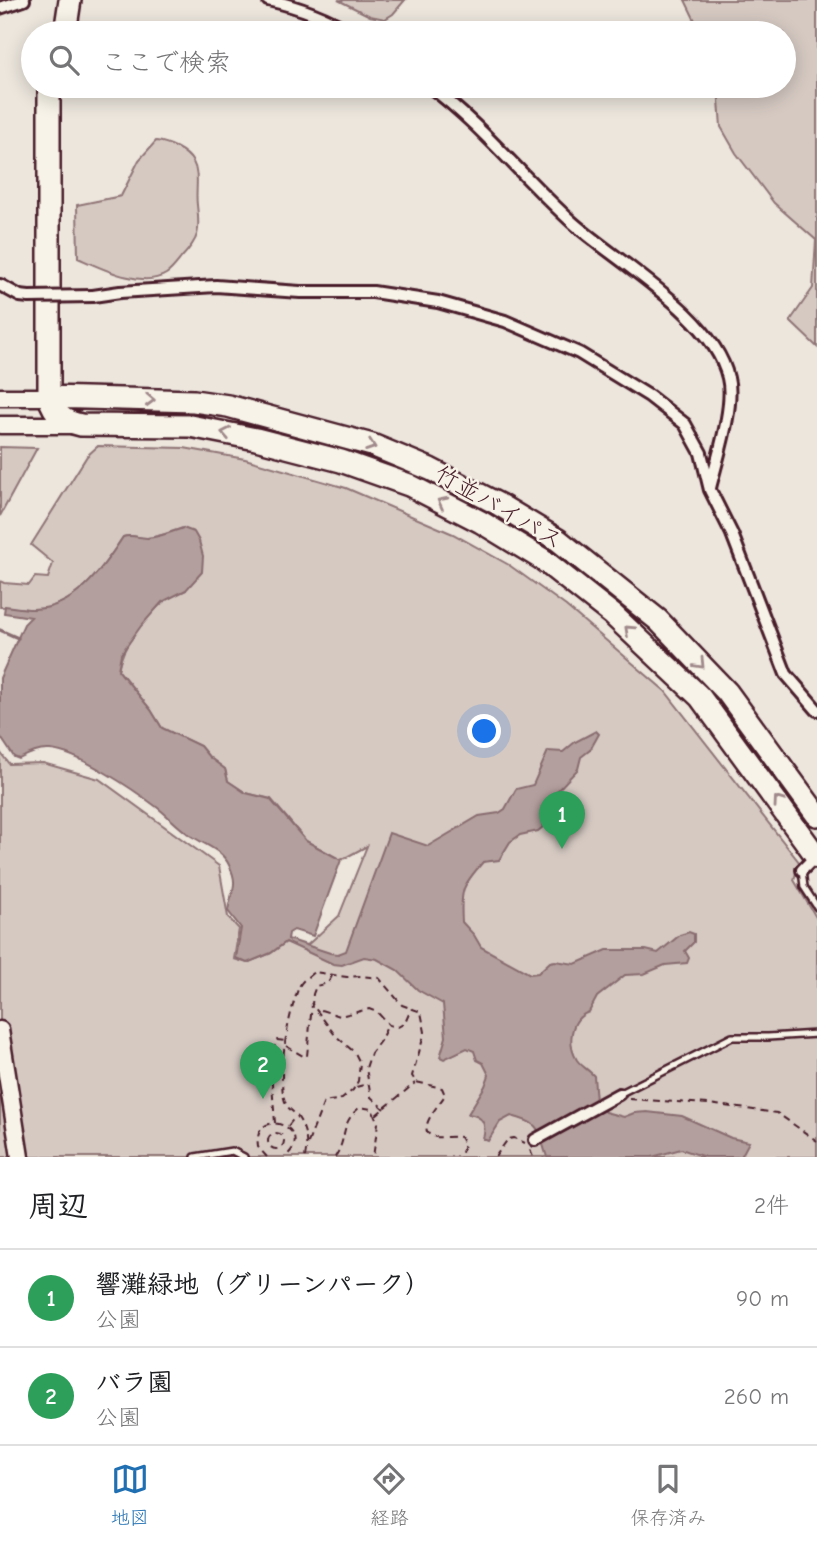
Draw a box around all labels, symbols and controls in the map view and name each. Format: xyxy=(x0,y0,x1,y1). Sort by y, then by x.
search box xyxy=(21,21,796,98)
icon: search xyxy=(45,41,83,79)
text: ここで検索 xyxy=(101,48,231,78)
one-way arrow xyxy=(144,392,155,407)
one-way arrow xyxy=(220,426,232,441)
one-way arrow xyxy=(365,438,377,452)
street label: 竹並バイパス xyxy=(430,459,568,555)
one-way arrow xyxy=(437,497,449,511)
one-way arrow xyxy=(624,626,637,639)
one-way arrow xyxy=(692,656,705,669)
your location xyxy=(467,714,501,748)
pin: 1 xyxy=(539,791,585,849)
one-way arrow xyxy=(773,796,786,809)
pin: 2 xyxy=(240,1041,286,1099)
text: 周辺 xyxy=(28,1189,88,1224)
text: 2件 xyxy=(754,1192,789,1219)
text: 響灘緑地（グリーンパーク） xyxy=(95,1270,430,1300)
text: 1 xyxy=(46,1285,56,1312)
text: 90 m xyxy=(736,1285,789,1312)
text: 公園 xyxy=(95,1306,141,1333)
text: バラ園 xyxy=(95,1368,173,1398)
text: 2 xyxy=(45,1383,57,1410)
text: 260 m xyxy=(724,1383,789,1410)
text: 公園 xyxy=(95,1404,141,1431)
tab: 地図 xyxy=(111,1460,149,1529)
tab: 経路 xyxy=(370,1460,408,1529)
tab: 保存済み xyxy=(630,1460,706,1529)

